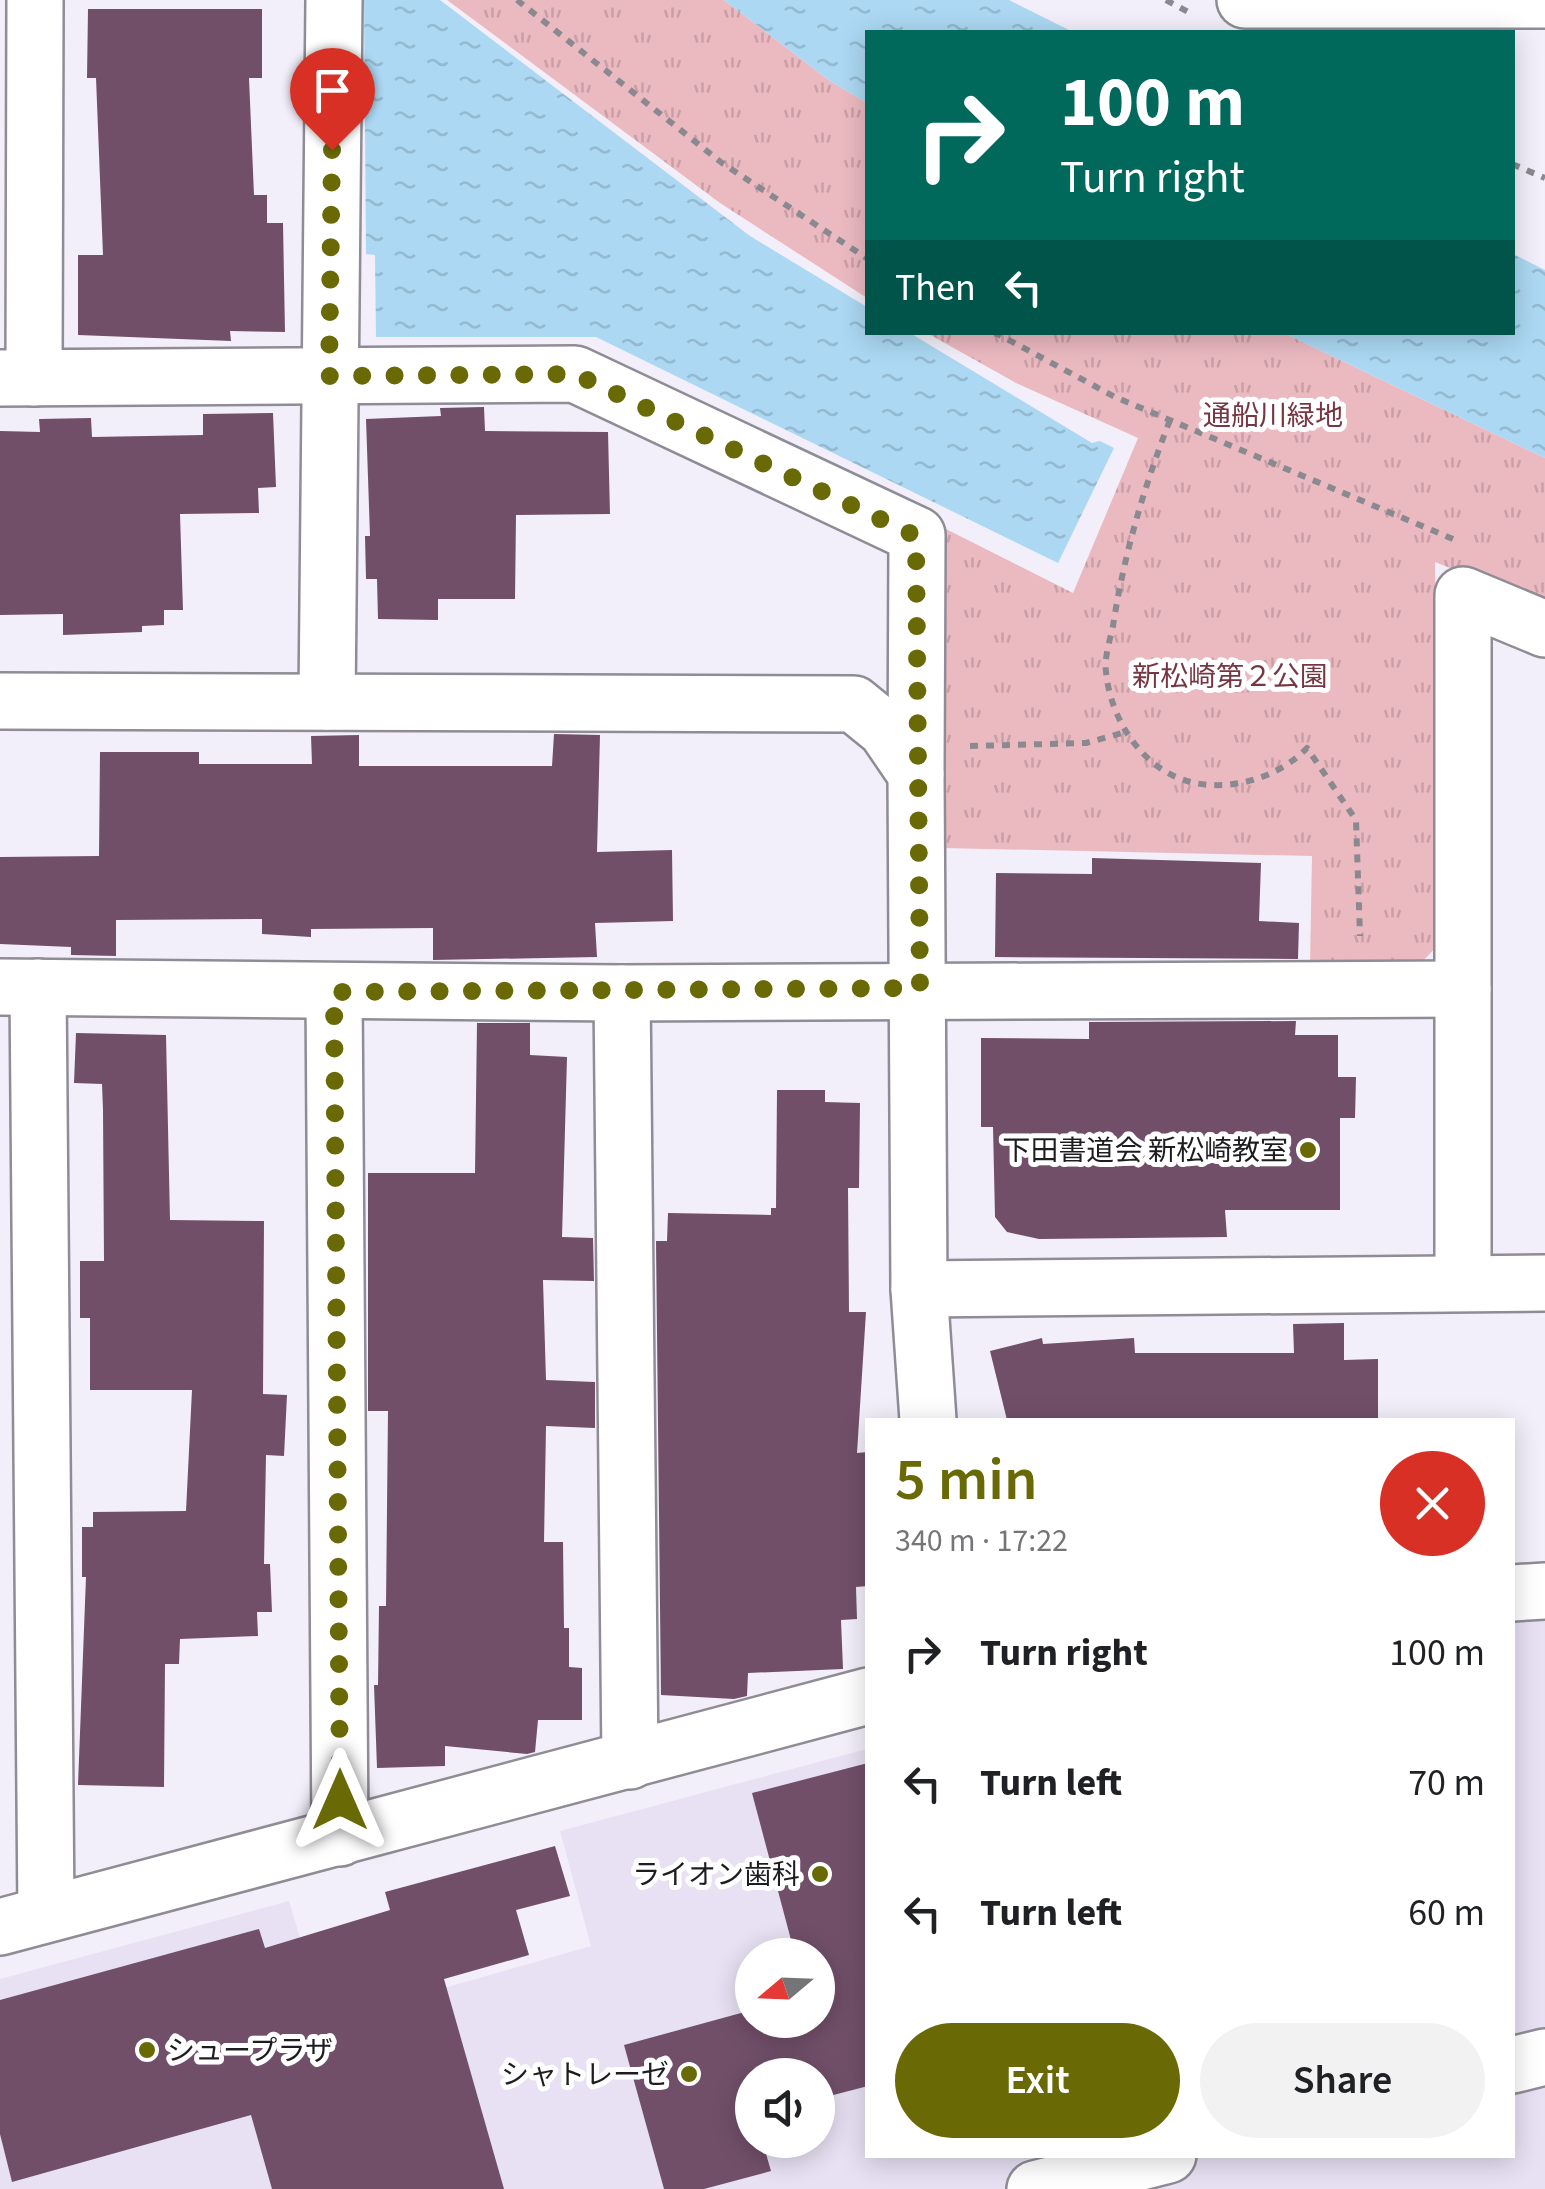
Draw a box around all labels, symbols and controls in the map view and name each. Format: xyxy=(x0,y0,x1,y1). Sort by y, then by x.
pin xyxy=(290,48,375,151)
text: 100 m xyxy=(1060,53,1245,153)
icon: arrive xyxy=(305,63,360,118)
icon: right xyxy=(895,70,1025,200)
text: Turn right xyxy=(1060,146,1245,210)
icon: left xyxy=(996,260,1051,315)
text: Then xyxy=(895,261,976,315)
park label: 通船川緑地 xyxy=(1203,396,1343,436)
park label: 新松崎第２公園 xyxy=(1132,657,1328,697)
place label: 下田書道会 新松崎教室 xyxy=(1002,1131,1288,1171)
marker: 下田書道会 新松崎教室 xyxy=(1297,1139,1319,1161)
text: 5 min xyxy=(895,1438,1038,1523)
button: close xyxy=(1380,1451,1485,1556)
text: 340 m · 17:22 xyxy=(895,1518,1068,1564)
icon: right xyxy=(895,1626,950,1681)
text: Turn right xyxy=(980,1626,1148,1680)
text: 100 m xyxy=(1389,1626,1485,1680)
position arrow xyxy=(288,1748,392,1852)
icon: left xyxy=(895,1756,950,1811)
text: Turn left xyxy=(980,1756,1122,1810)
text: 70 m xyxy=(1408,1756,1485,1810)
place label: ライオン歯科 xyxy=(632,1855,800,1895)
marker: ライオン歯科 xyxy=(809,1863,831,1885)
icon: left xyxy=(895,1886,950,1941)
text: Turn left xyxy=(980,1886,1122,1940)
text: 60 m xyxy=(1408,1886,1485,1940)
north arrow xyxy=(735,1938,835,2038)
map controls xyxy=(735,1938,835,2158)
button: Exit xyxy=(895,2023,1180,2138)
button: Share xyxy=(1200,2023,1485,2138)
place label: シュープラザ xyxy=(167,2031,333,2071)
marker: シュープラザ xyxy=(136,2039,158,2061)
place label: シャトレーゼ xyxy=(501,2055,669,2095)
button: sound xyxy=(735,2058,835,2158)
marker: シャトレーゼ xyxy=(678,2063,700,2085)

